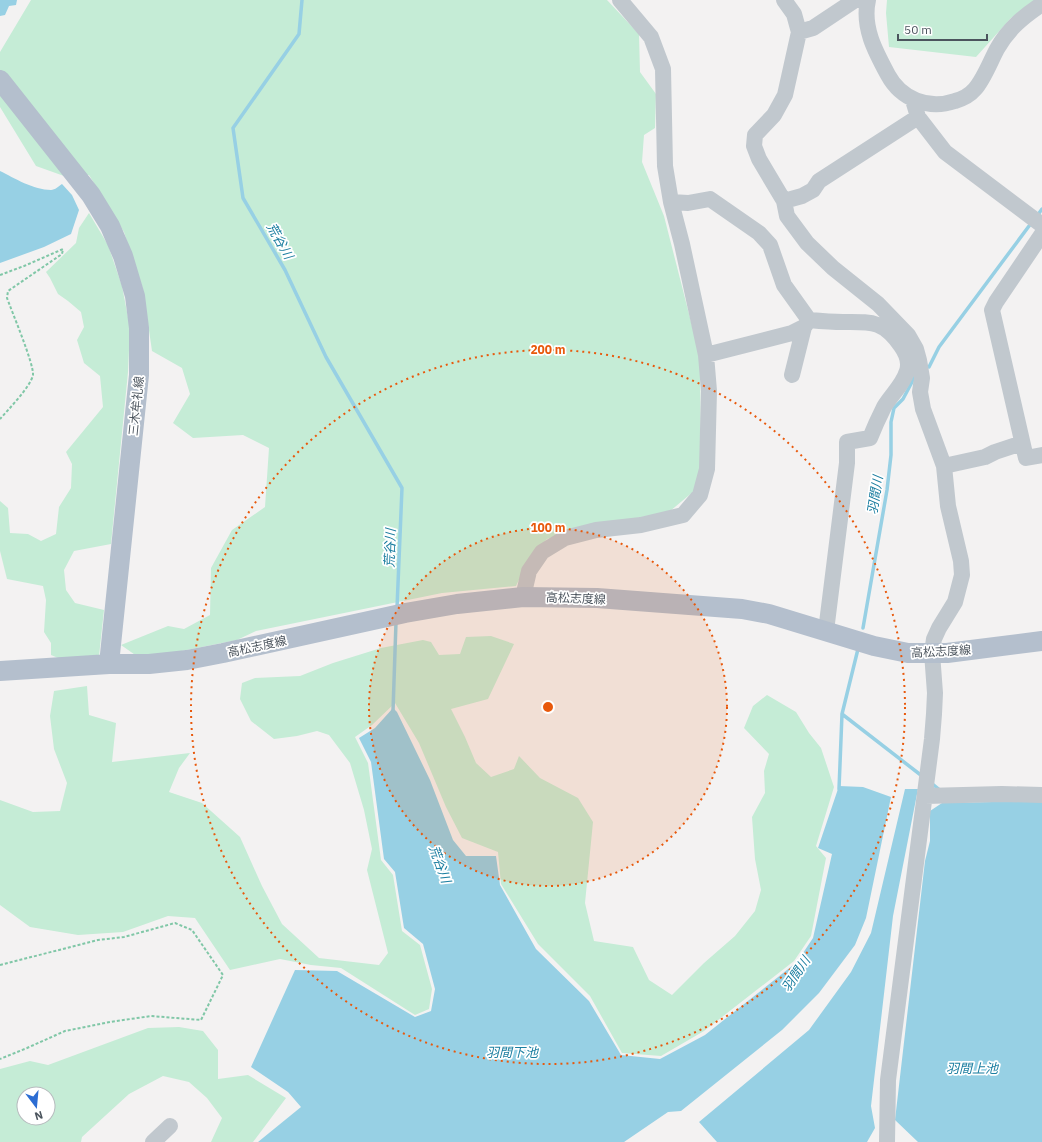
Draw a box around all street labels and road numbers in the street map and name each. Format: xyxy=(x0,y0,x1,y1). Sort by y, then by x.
street label: 三木牟礼線 xyxy=(125,375,147,437)
street label: 高松志度線 xyxy=(546,589,606,607)
street label: 高松志度線 xyxy=(226,632,288,660)
street label: 高松志度線 xyxy=(911,642,971,660)

